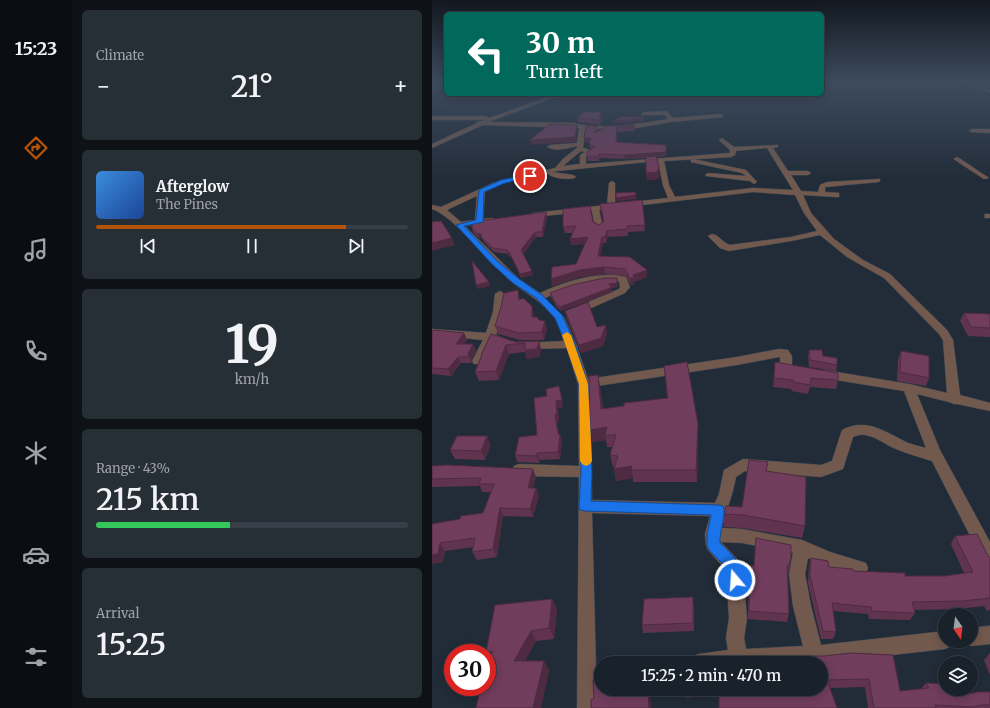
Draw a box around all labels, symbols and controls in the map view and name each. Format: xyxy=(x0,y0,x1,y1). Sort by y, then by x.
text: 30 m xyxy=(526,25,595,61)
icon: left xyxy=(460,28,512,80)
text: 15:23 xyxy=(15,37,57,60)
text: Climate xyxy=(96,47,144,64)
text: Turn left xyxy=(526,60,603,83)
text: 21° xyxy=(231,67,273,105)
text: − xyxy=(96,72,111,100)
text: + xyxy=(393,72,408,100)
icon: directions xyxy=(22,134,50,162)
pin xyxy=(513,159,547,193)
icon: arrive xyxy=(519,165,541,187)
text: Afterglow xyxy=(156,177,229,196)
text: The Pines xyxy=(156,196,218,213)
icon: previous xyxy=(137,235,159,257)
icon: pause xyxy=(241,235,263,257)
icon: next xyxy=(345,235,367,257)
icon: music xyxy=(22,236,50,264)
text: 19 xyxy=(225,312,279,377)
icon: phone xyxy=(22,337,50,365)
text: km/h xyxy=(235,371,269,388)
icon: climate xyxy=(22,439,50,467)
text: Range · 43% xyxy=(96,460,170,477)
text: 215 km xyxy=(96,480,199,518)
icon: car xyxy=(22,541,50,569)
position arrow xyxy=(714,559,756,601)
text: Arrival xyxy=(96,605,139,622)
north arrow xyxy=(938,608,978,648)
map controls xyxy=(938,608,978,696)
text: 15:25 xyxy=(96,625,166,663)
icon: filters xyxy=(22,643,50,671)
speed limit sign: 30 xyxy=(444,644,496,696)
button: layers xyxy=(938,656,978,696)
text: 15:25 · 2 min · 470 m xyxy=(641,666,781,685)

